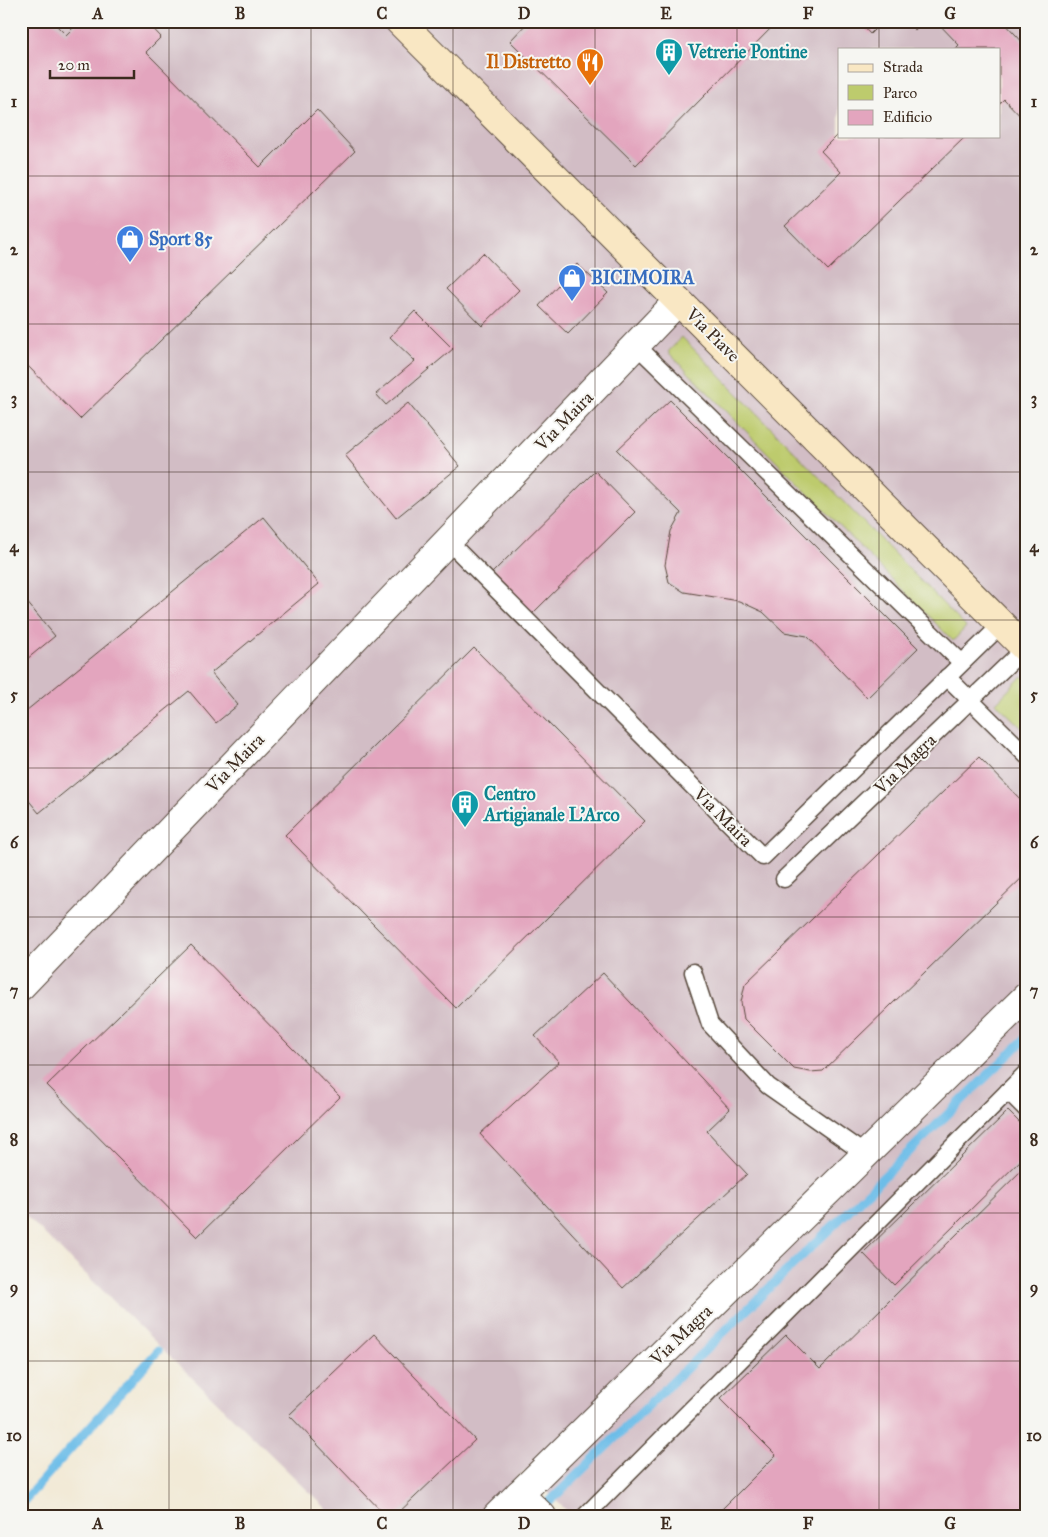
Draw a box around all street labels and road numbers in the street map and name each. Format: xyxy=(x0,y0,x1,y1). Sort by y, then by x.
street label: Via Piave xyxy=(681,303,745,367)
street label: Via Maira xyxy=(530,386,598,456)
street label: Via Maira xyxy=(201,728,269,798)
street label: Via Magra xyxy=(869,729,942,800)
street label: Via Maira xyxy=(688,782,757,851)
street label: Via Magra xyxy=(645,1300,718,1371)

